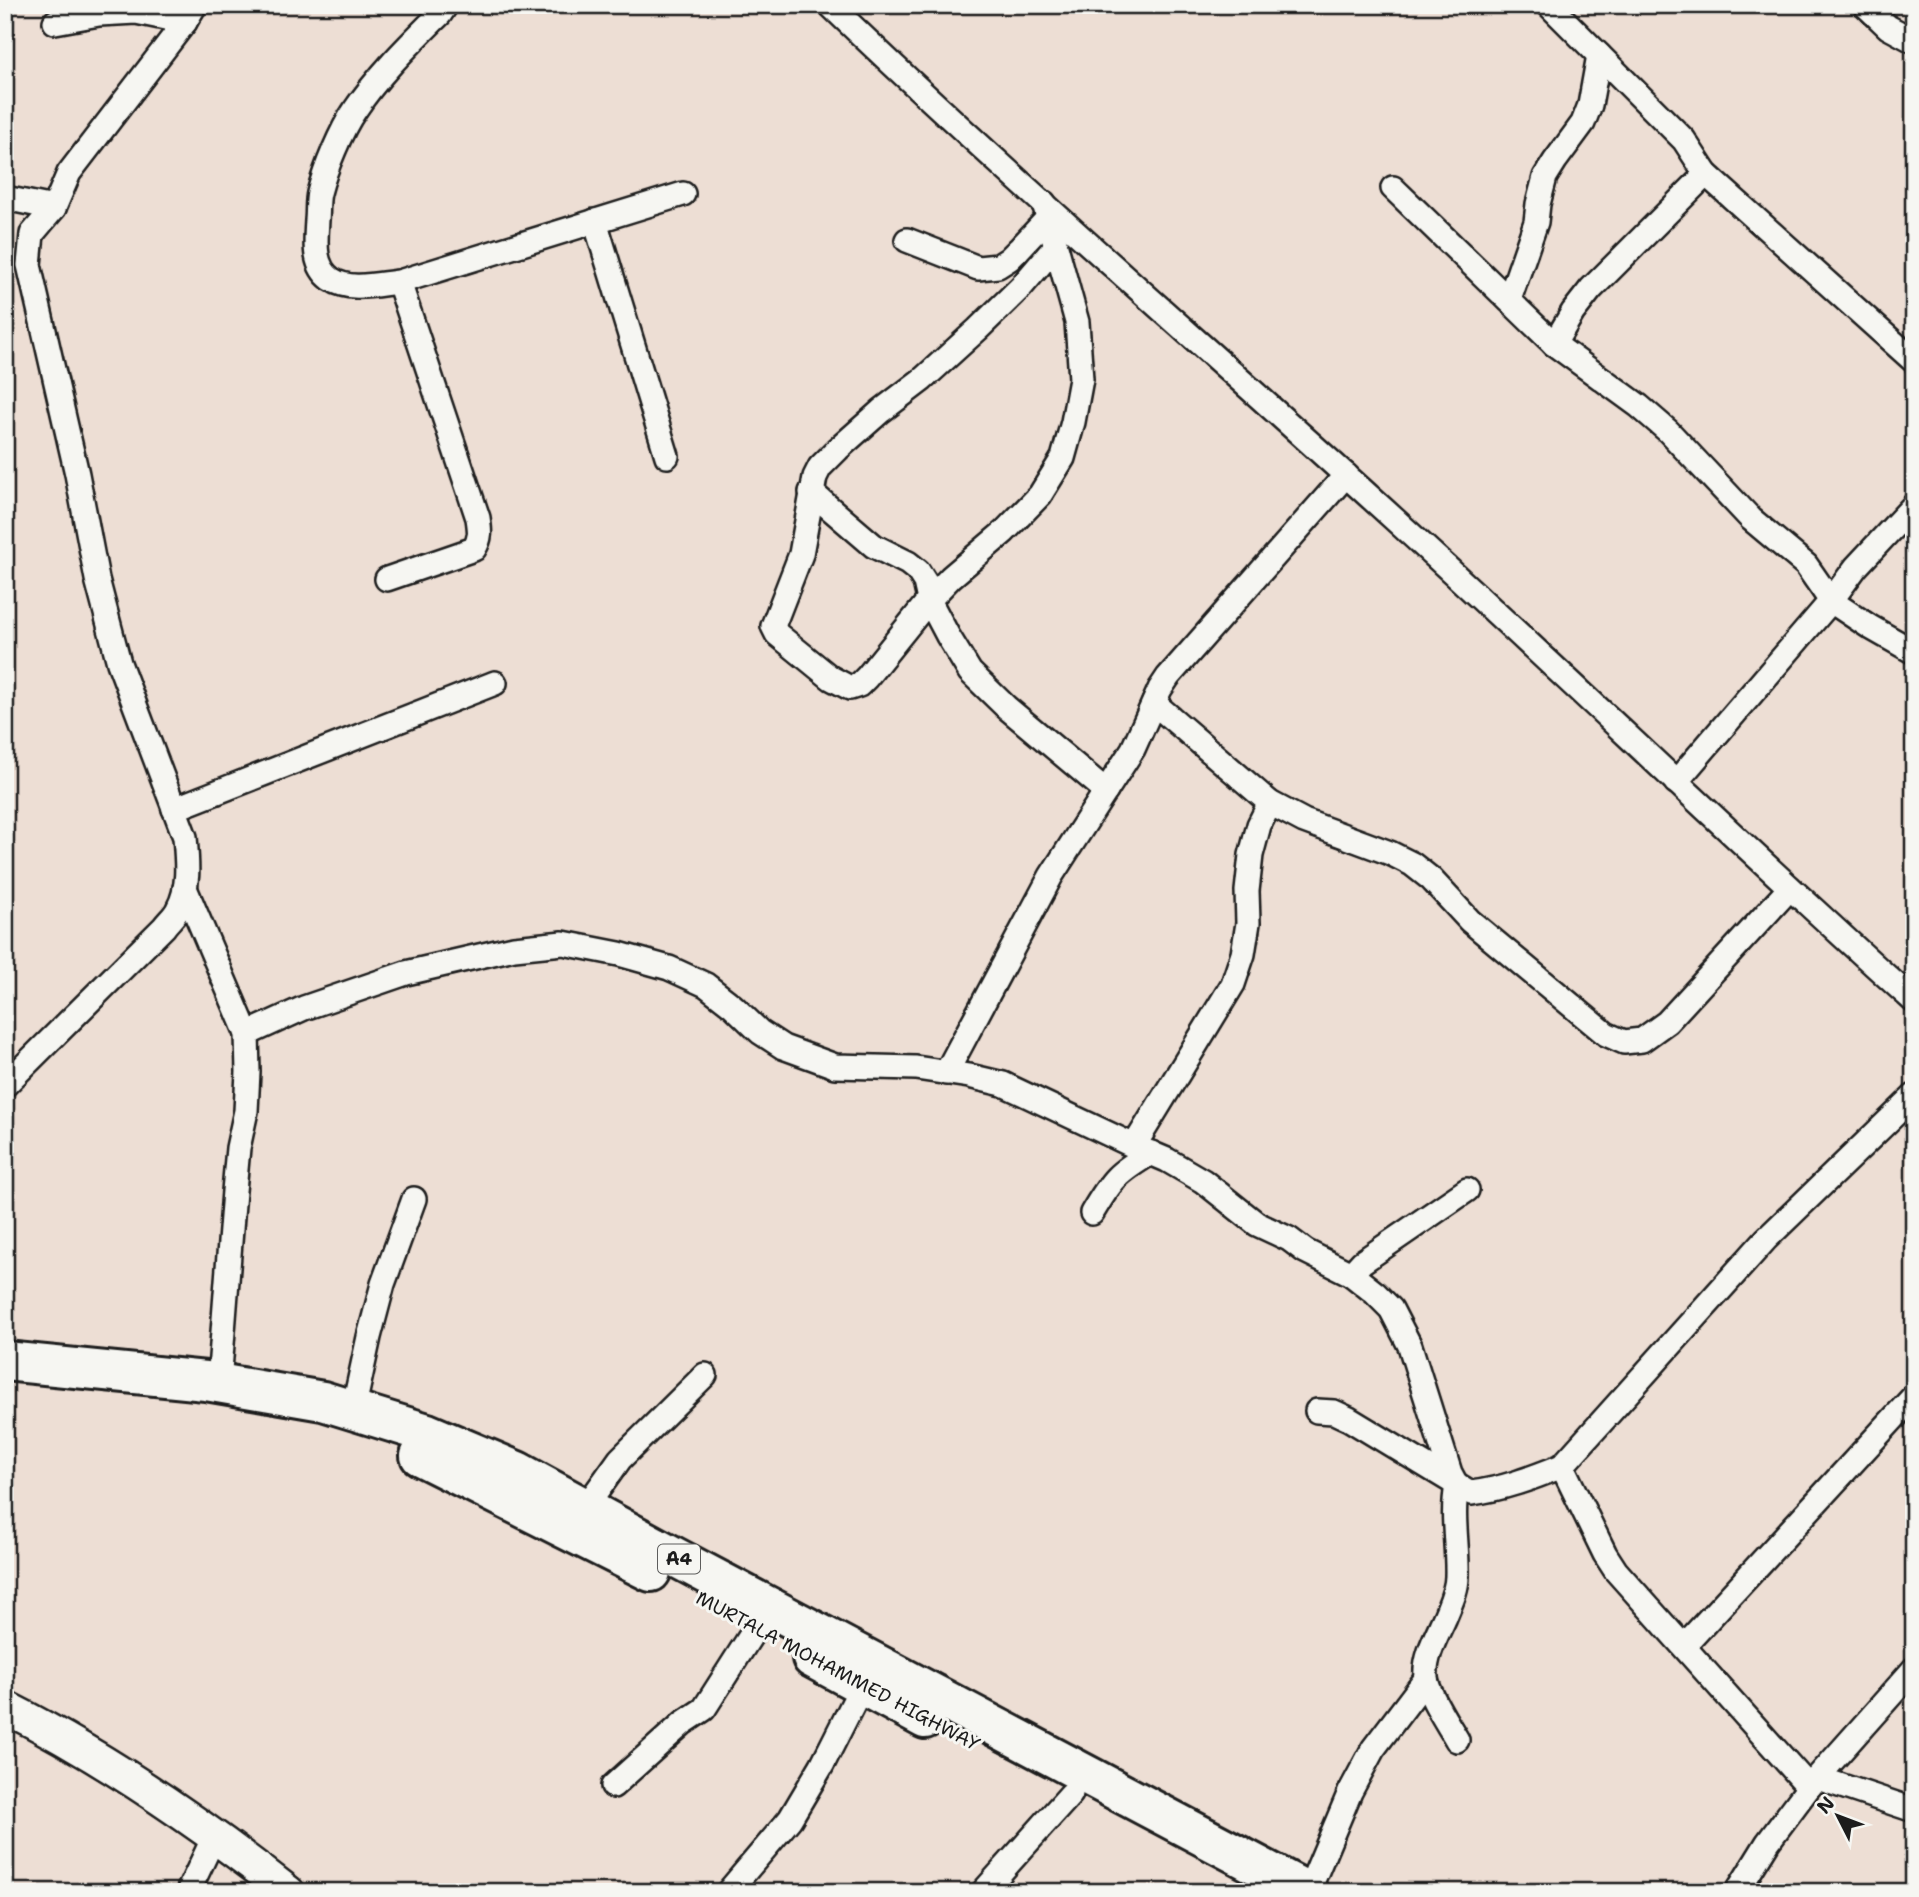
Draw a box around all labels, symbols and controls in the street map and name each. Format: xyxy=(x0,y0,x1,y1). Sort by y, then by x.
road number: A4 xyxy=(658,1544,700,1574)
street label: MURTALA MOHAMMED HIGHWAY xyxy=(692,1585,985,1757)
north arrow xyxy=(1804,1782,1874,1852)
text: N xyxy=(1811,1791,1840,1819)

